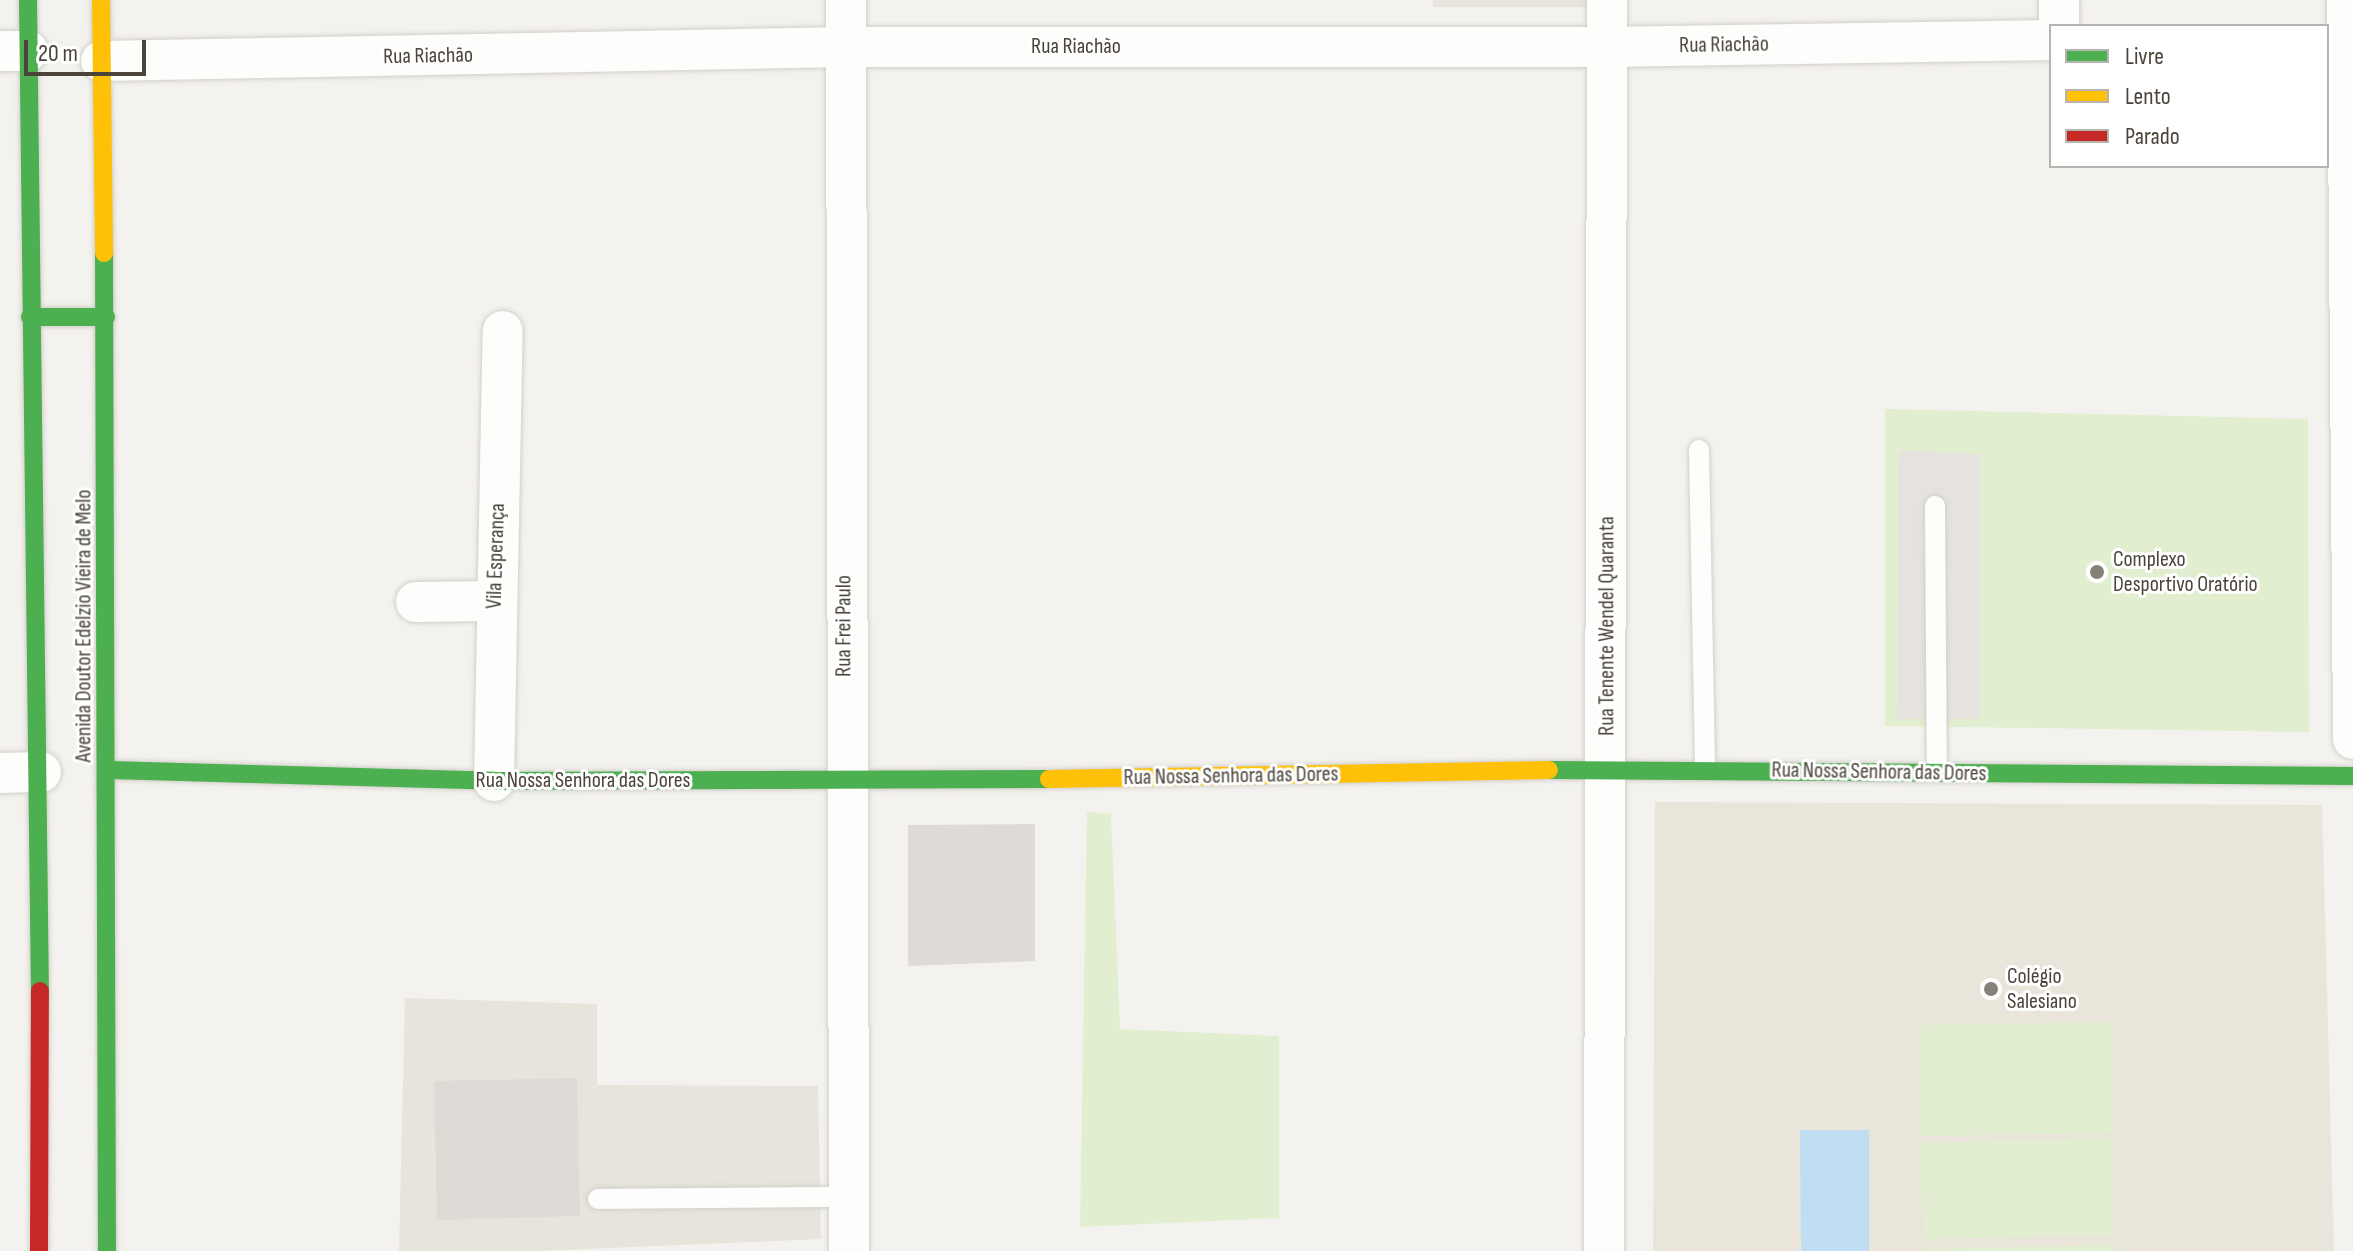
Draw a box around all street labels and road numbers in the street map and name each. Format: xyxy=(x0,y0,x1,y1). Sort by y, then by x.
street label: Rua Riachão xyxy=(1679,31,1769,59)
street label: Rua Riachão xyxy=(1031,34,1121,60)
street label: Rua Riachão xyxy=(383,42,473,70)
street label: Avenida Doutor Edelzio Vieira de Melo xyxy=(71,490,97,762)
street label: Vila Esperança xyxy=(481,503,511,609)
street label: Rua Tenente Wendel Quaranta xyxy=(1594,516,1620,736)
street label: Rua Frei Paulo xyxy=(831,575,857,677)
street label: Rua Nossa Senhora das Dores xyxy=(1771,757,1987,787)
street label: Rua Nossa Senhora das Dores xyxy=(1123,761,1339,791)
street label: Rua Nossa Senhora das Dores xyxy=(476,768,690,794)

